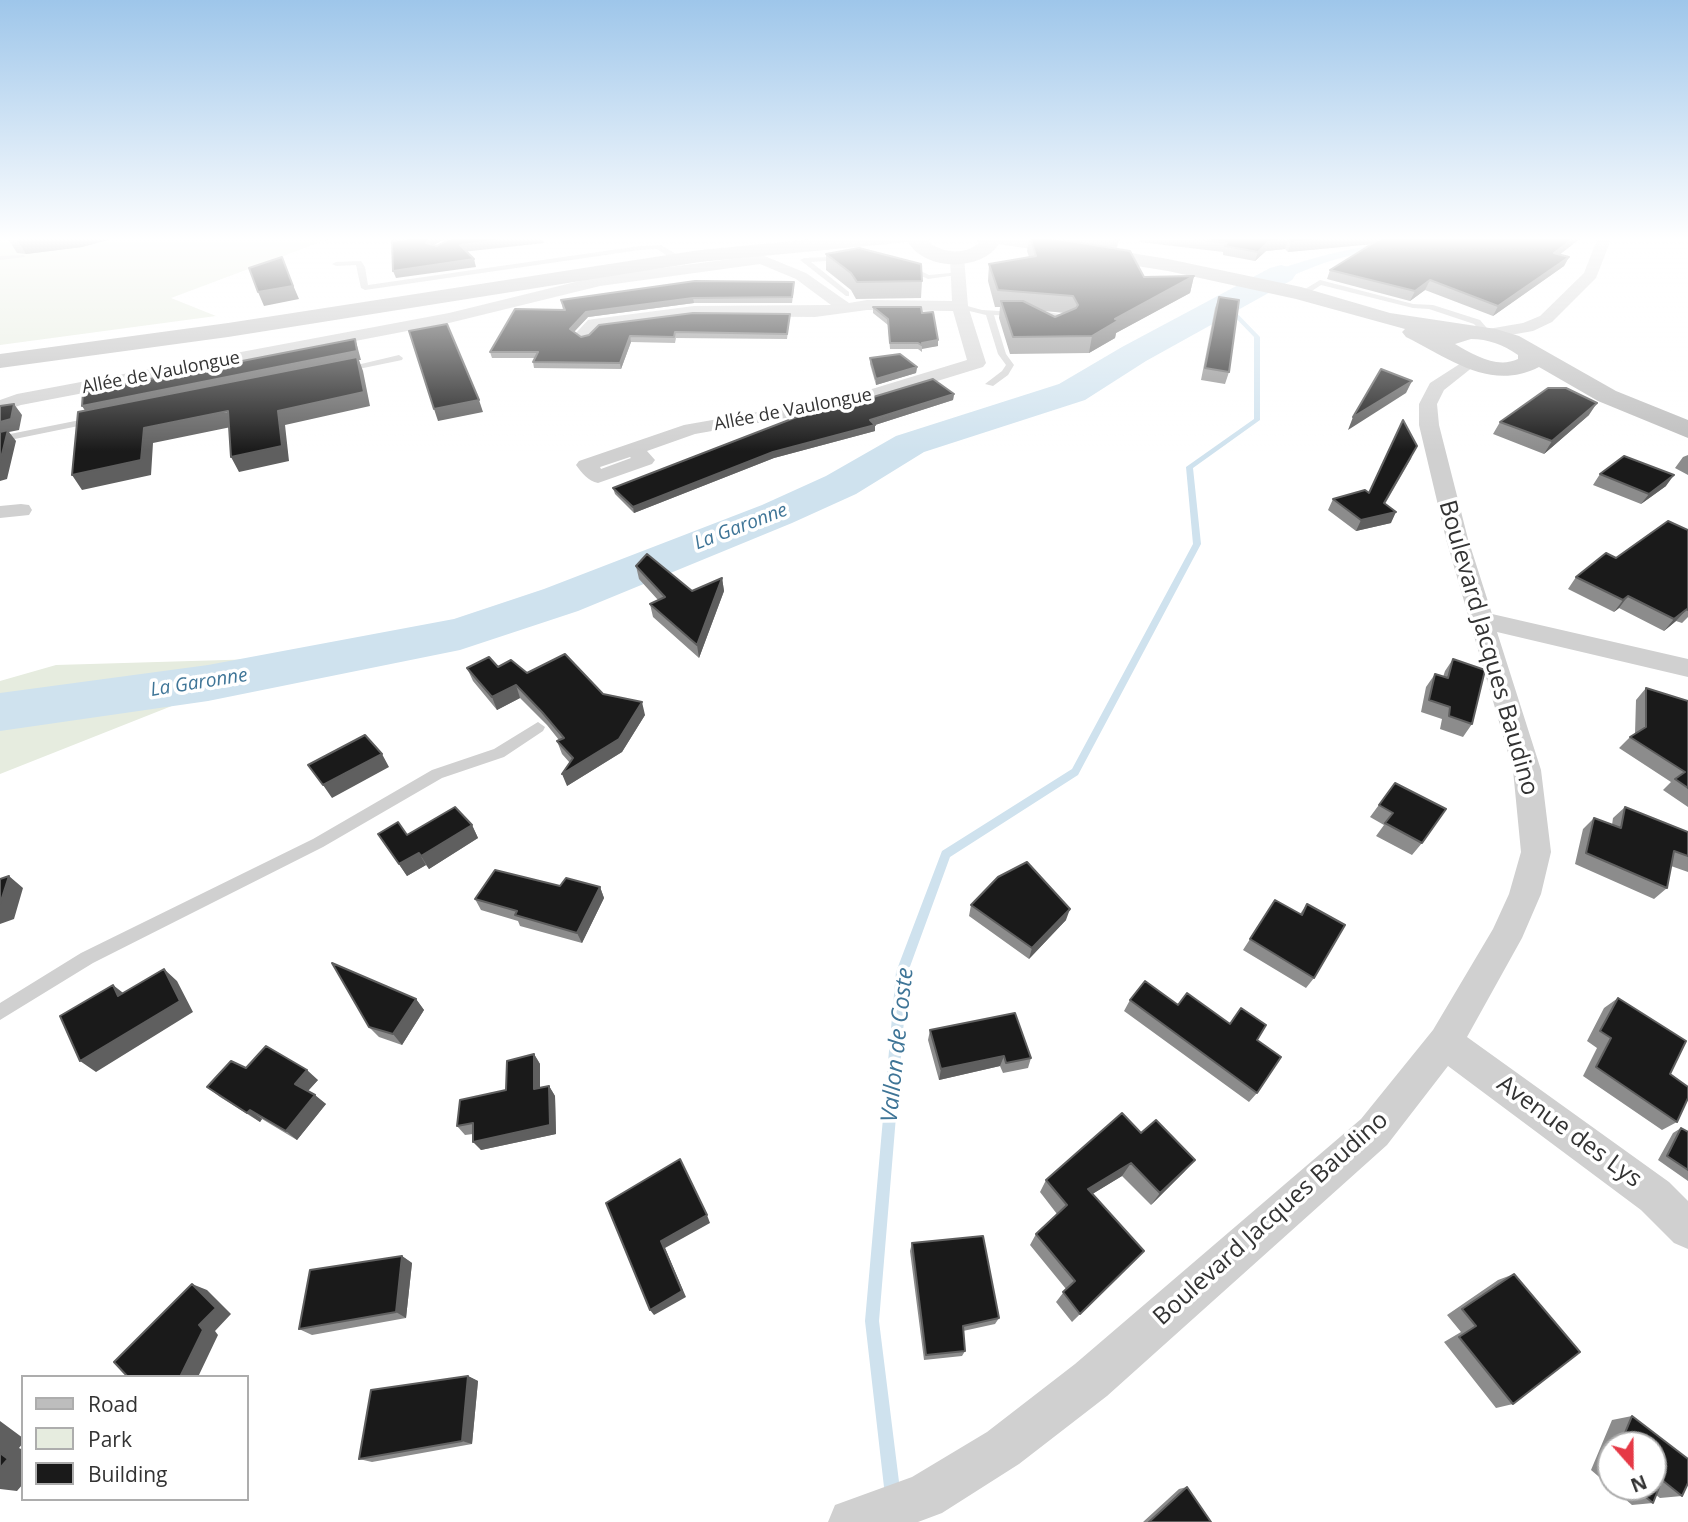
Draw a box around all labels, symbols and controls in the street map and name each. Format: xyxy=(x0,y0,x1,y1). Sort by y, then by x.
street label: Allée de Vaulongue xyxy=(80,347,242,399)
street label: Allée de Vaulongue xyxy=(712,384,874,436)
street label: Boulevard Jacques Baudino xyxy=(1432,497,1544,799)
water label: La Garonne xyxy=(691,499,791,555)
water label: La Garonne xyxy=(149,664,249,702)
water label: Vallon de Coste xyxy=(876,966,920,1124)
street label: Avenue des Lys xyxy=(1491,1070,1647,1194)
street label: Boulevard Jacques Baudino xyxy=(1148,1106,1394,1332)
legend xyxy=(21,1375,248,1501)
text: Road xyxy=(88,1390,138,1418)
text: Park xyxy=(88,1425,132,1453)
north arrow xyxy=(1597,1431,1667,1501)
text: Building xyxy=(88,1460,167,1488)
text: N xyxy=(1627,1469,1651,1499)

